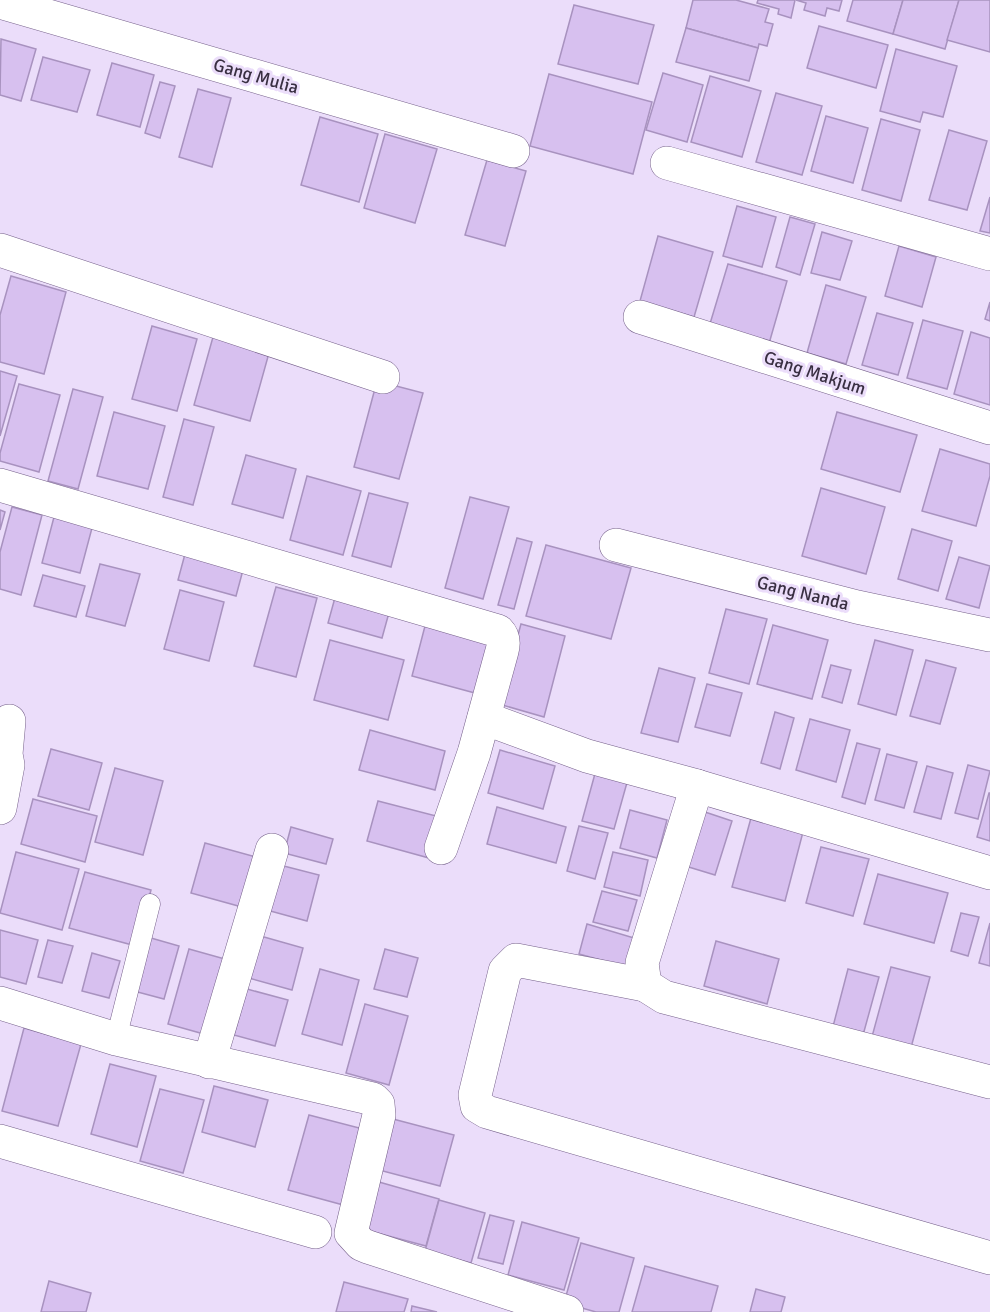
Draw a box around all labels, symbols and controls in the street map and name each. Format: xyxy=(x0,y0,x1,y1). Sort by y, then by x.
street label: Gang Mulia xyxy=(211,53,301,99)
street label: Gang Makjum xyxy=(761,346,869,400)
street label: Gang Nanda xyxy=(755,571,851,615)

